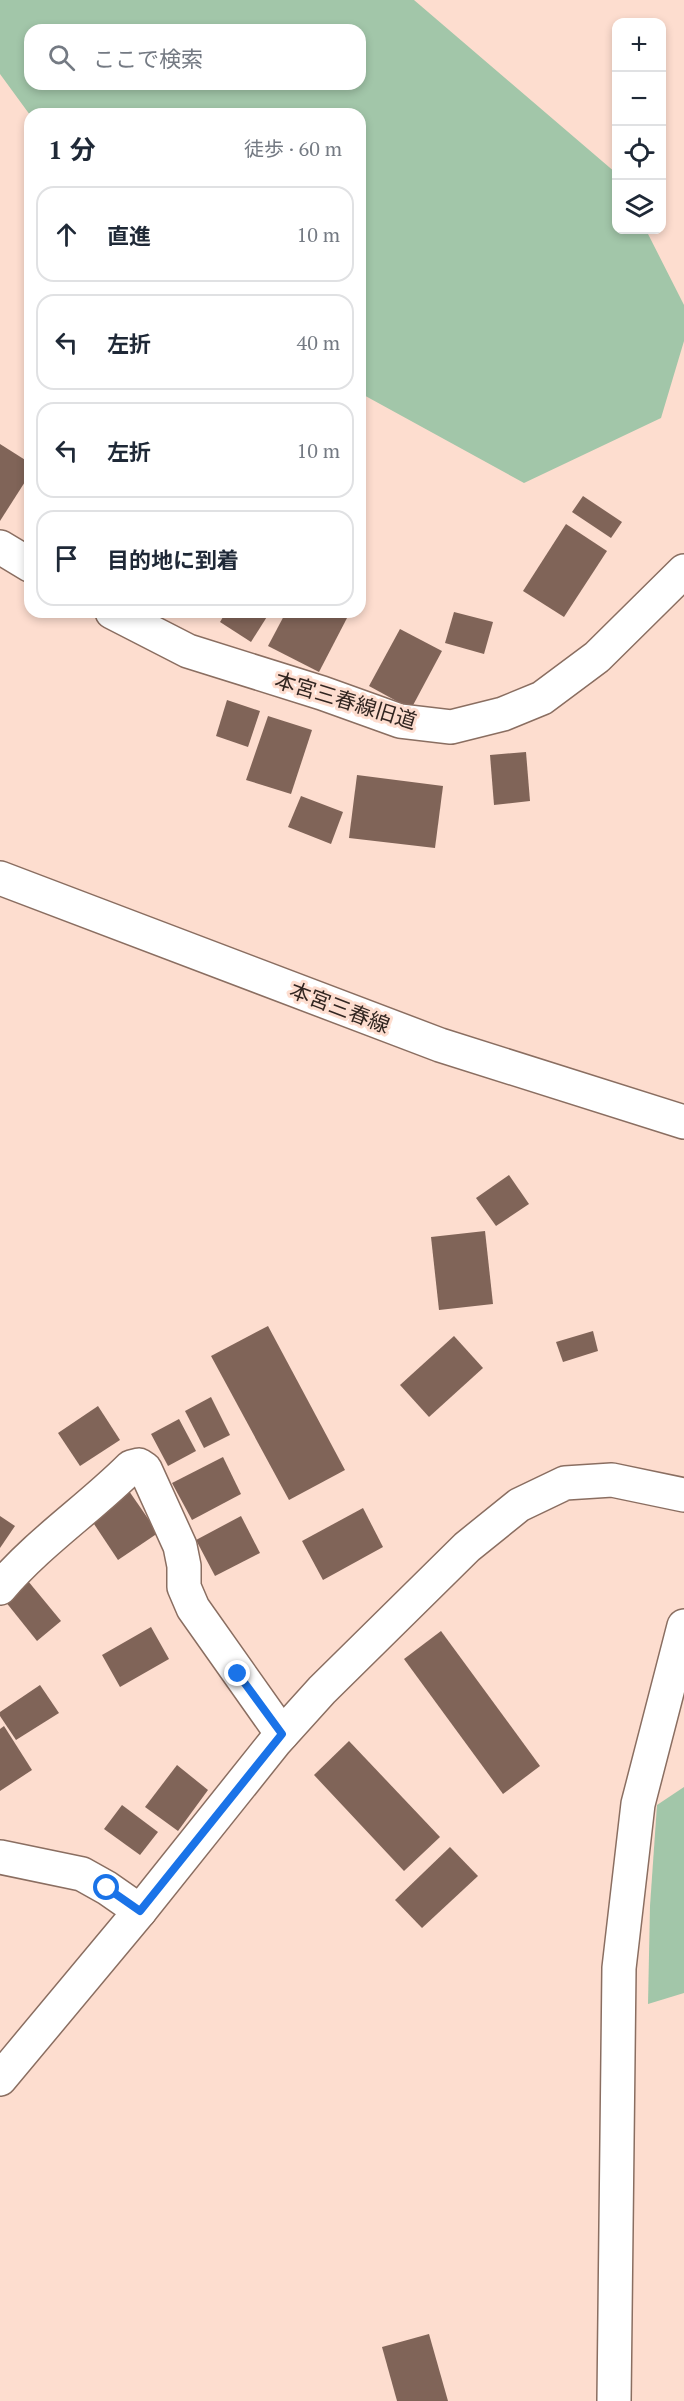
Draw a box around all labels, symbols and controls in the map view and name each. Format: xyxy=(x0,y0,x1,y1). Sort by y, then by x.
map controls xyxy=(612,18,666,234)
button: + xyxy=(612,18,666,72)
search box xyxy=(24,24,366,90)
icon: search xyxy=(45,41,78,74)
text: ここで検索 xyxy=(93,44,203,73)
button: − xyxy=(612,72,666,126)
button: locate xyxy=(612,126,666,180)
text: 1 分 xyxy=(48,132,96,166)
text: 徒歩 · 60 m xyxy=(244,135,342,162)
button: layers xyxy=(612,180,666,234)
icon: ahead xyxy=(50,218,83,251)
text: 直進 xyxy=(107,221,151,250)
text: 10 m xyxy=(297,221,340,248)
icon: left xyxy=(50,326,83,359)
text: 左折 xyxy=(107,329,151,358)
text: 40 m xyxy=(297,329,340,356)
icon: left xyxy=(50,434,83,467)
text: 左折 xyxy=(107,437,151,466)
text: 10 m xyxy=(297,437,340,464)
icon: arrive xyxy=(50,542,83,575)
text: 目的地に到着 xyxy=(107,545,239,574)
street label: 本宮三春線旧道 xyxy=(272,665,420,735)
street label: 本宮三春線 xyxy=(286,975,394,1039)
route end xyxy=(224,1660,250,1686)
route start xyxy=(93,1874,119,1900)

